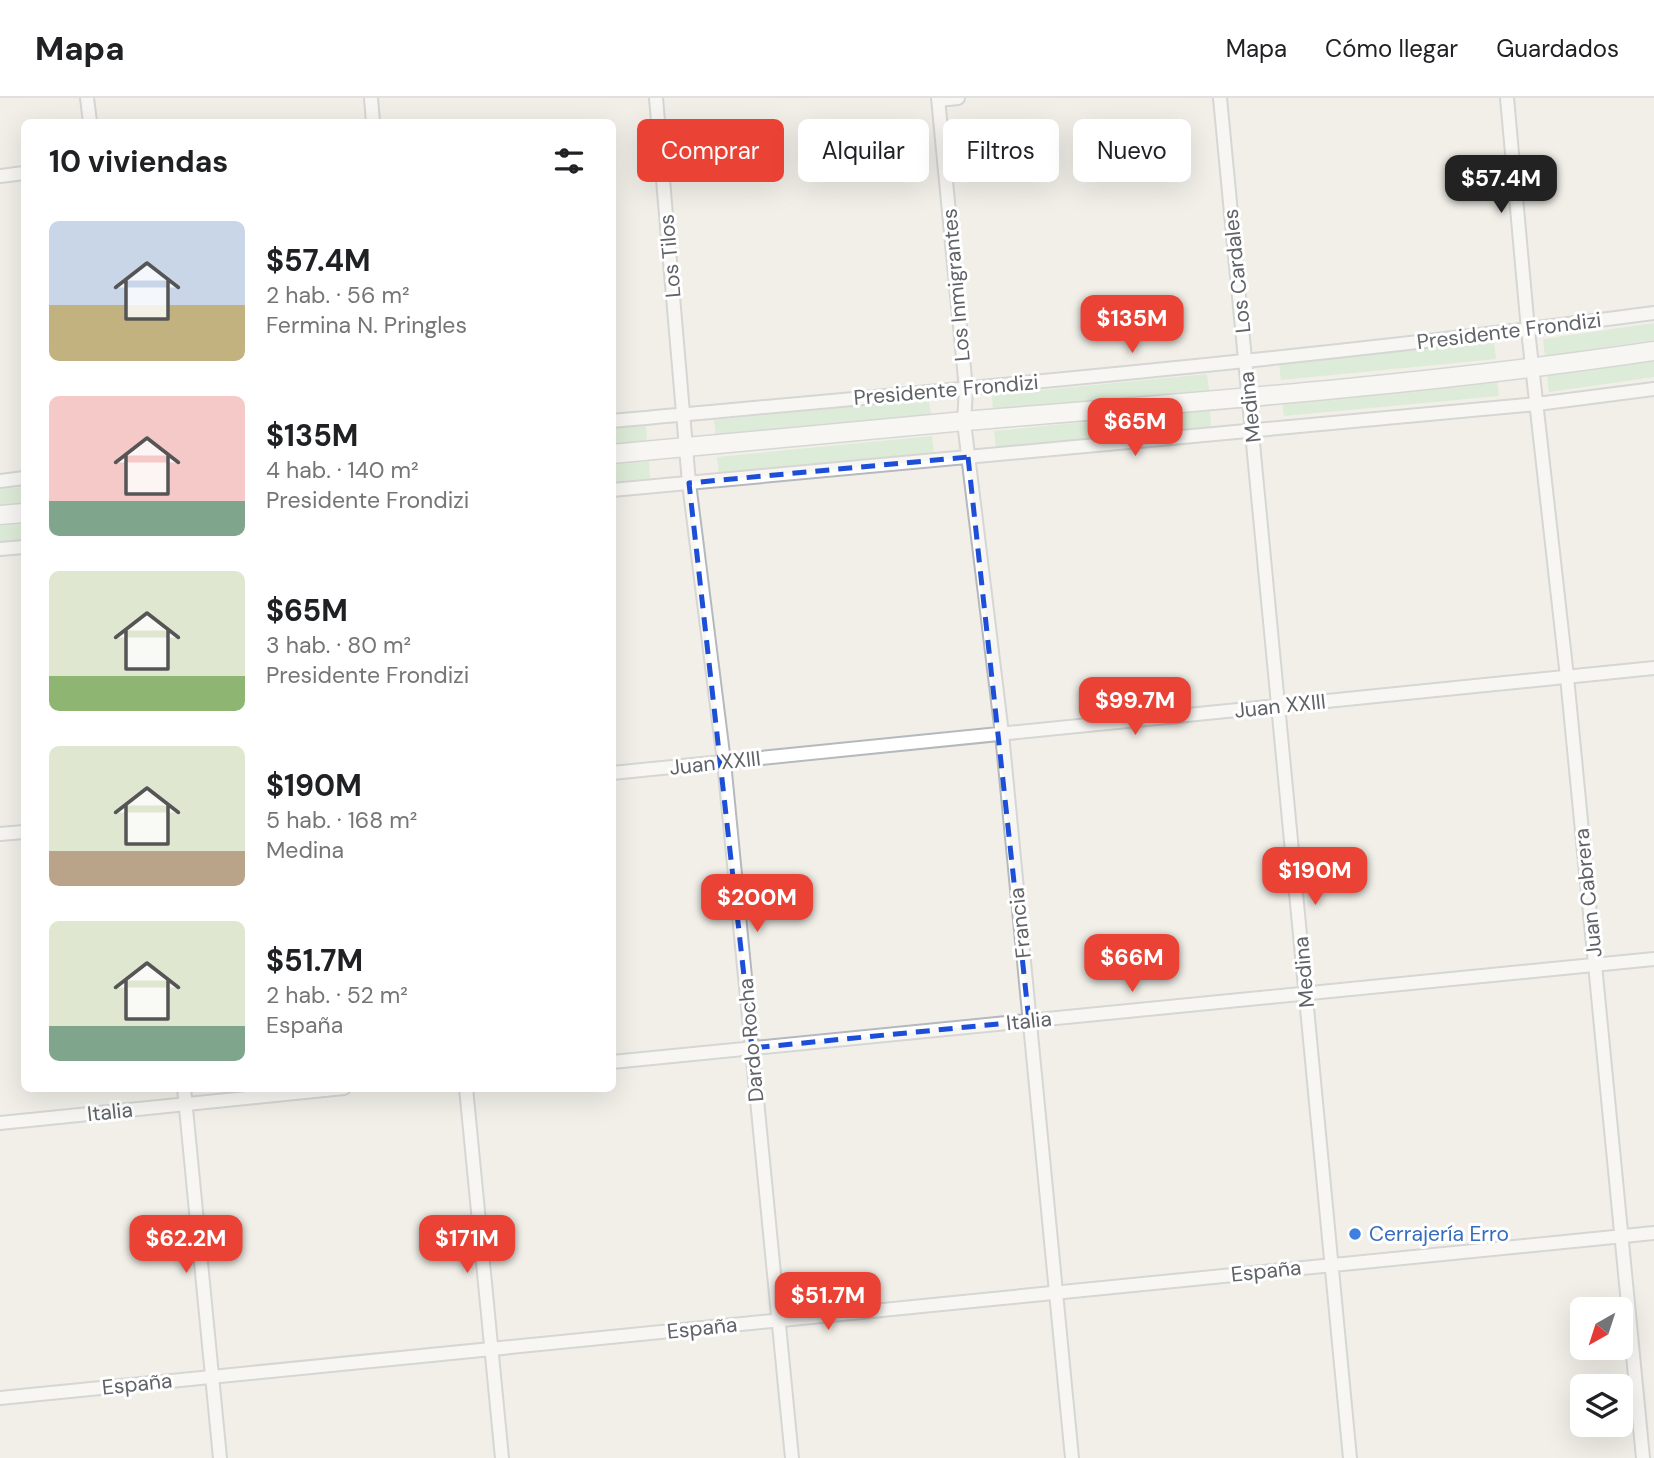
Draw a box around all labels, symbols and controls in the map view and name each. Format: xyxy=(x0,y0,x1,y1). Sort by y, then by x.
text: Mapa xyxy=(35,27,125,70)
text: Mapa xyxy=(1226,33,1287,64)
text: Cómo llegar xyxy=(1325,33,1458,64)
text: Guardados xyxy=(1496,33,1619,64)
chip: Comprar xyxy=(637,119,784,182)
chip: Alquilar xyxy=(798,119,929,182)
chip: Filtros xyxy=(943,119,1059,182)
chip: Nuevo xyxy=(1073,119,1191,182)
text: 10 viviendas xyxy=(49,142,228,181)
icon: filters xyxy=(550,142,588,180)
pin: $57.4M xyxy=(1444,156,1558,215)
text: $57.4M xyxy=(1461,163,1541,193)
street label: Los Inmigrantes xyxy=(935,207,977,363)
street label: Los Cardales xyxy=(1217,207,1257,335)
street label: Los Tilos xyxy=(652,213,688,299)
text: $57.4M xyxy=(266,241,371,280)
icon: home xyxy=(105,249,189,333)
text: 2 hab. · 56 m² xyxy=(266,280,410,310)
pin: $135M xyxy=(1083,296,1181,355)
text: $135M xyxy=(1097,303,1167,333)
street label: Presidente Frondizi xyxy=(1415,306,1603,356)
text: Fermina N. Pringles xyxy=(266,310,467,340)
street label: Presidente Frondizi xyxy=(852,368,1040,412)
street label: Medina xyxy=(1232,370,1268,444)
pin: $65M xyxy=(1094,398,1176,458)
text: $65M xyxy=(1104,406,1166,436)
text: $135M xyxy=(266,416,358,455)
icon: home xyxy=(105,424,189,508)
text: 4 hab. · 140 m² xyxy=(266,455,419,485)
text: Presidente Frondizi xyxy=(266,485,469,515)
text: $65M xyxy=(266,591,348,630)
icon: home xyxy=(105,599,189,683)
text: 3 hab. · 80 m² xyxy=(266,630,411,660)
text: Presidente Frondizi xyxy=(266,660,469,690)
pin: $99.7M xyxy=(1078,678,1192,737)
text: $99.7M xyxy=(1095,685,1175,715)
street label: Juan XXIII xyxy=(1233,687,1327,725)
street label: Juan XXIII xyxy=(668,744,762,782)
text: $190M xyxy=(266,766,362,805)
icon: home xyxy=(105,774,189,858)
text: 5 hab. · 168 m² xyxy=(266,805,417,835)
street label: Juan Cabrera xyxy=(1567,827,1609,959)
text: Medina xyxy=(266,835,344,865)
pin: $190M xyxy=(1266,848,1364,907)
text: $190M xyxy=(1278,855,1352,885)
pin: $200M xyxy=(708,874,806,934)
text: $200M xyxy=(717,882,797,912)
street label: Francia xyxy=(1002,886,1038,960)
pin: $66M xyxy=(1091,934,1173,994)
street label: Medina xyxy=(1287,935,1321,1009)
text: $51.7M xyxy=(266,941,363,980)
text: $66M xyxy=(1100,942,1164,972)
icon: home xyxy=(105,949,189,1033)
street label: Dardo Rocha xyxy=(732,977,770,1103)
text: 2 hab. · 52 m² xyxy=(266,980,408,1010)
street label: Italia xyxy=(1005,1005,1053,1037)
text: España xyxy=(266,1010,343,1040)
street label: Italia xyxy=(86,1096,134,1128)
pin: $62.2M xyxy=(129,1216,243,1275)
pin: $171M xyxy=(418,1216,516,1275)
place label: Cerrajería Erro xyxy=(1369,1220,1509,1248)
text: $62.2M xyxy=(146,1223,226,1253)
text: $171M xyxy=(435,1223,499,1253)
marker: Cerrajería Erro xyxy=(1347,1226,1363,1242)
street label: España xyxy=(1229,1253,1303,1289)
pin: $51.7M xyxy=(771,1272,885,1332)
text: $51.7M xyxy=(791,1280,865,1310)
north arrow xyxy=(1570,1297,1633,1360)
map controls xyxy=(1570,1297,1633,1437)
street label: España xyxy=(665,1310,739,1346)
street label: España xyxy=(100,1366,174,1402)
button: layers xyxy=(1570,1374,1633,1437)

